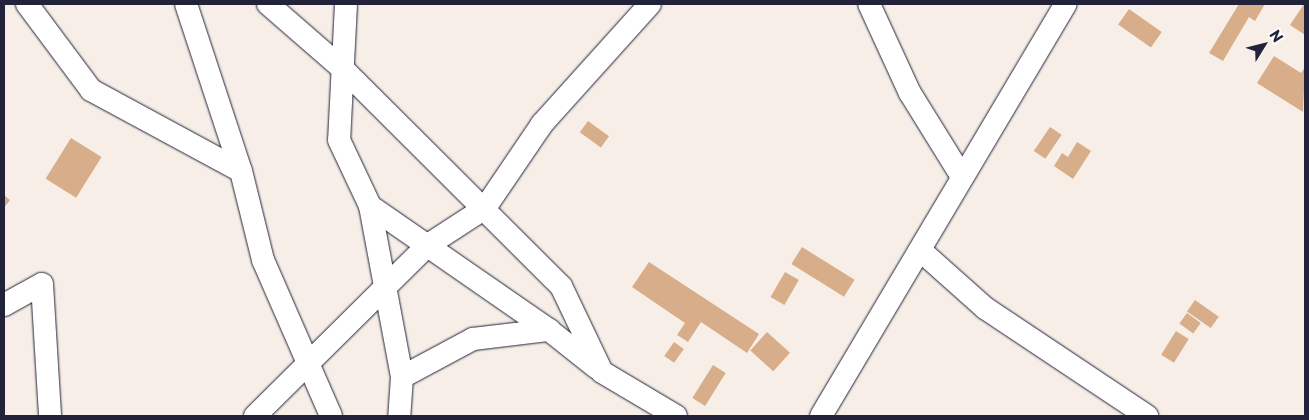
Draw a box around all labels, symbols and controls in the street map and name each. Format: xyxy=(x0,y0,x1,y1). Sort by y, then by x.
north arrow xyxy=(1239,20,1289,70)
text: N xyxy=(1265,25,1288,47)

